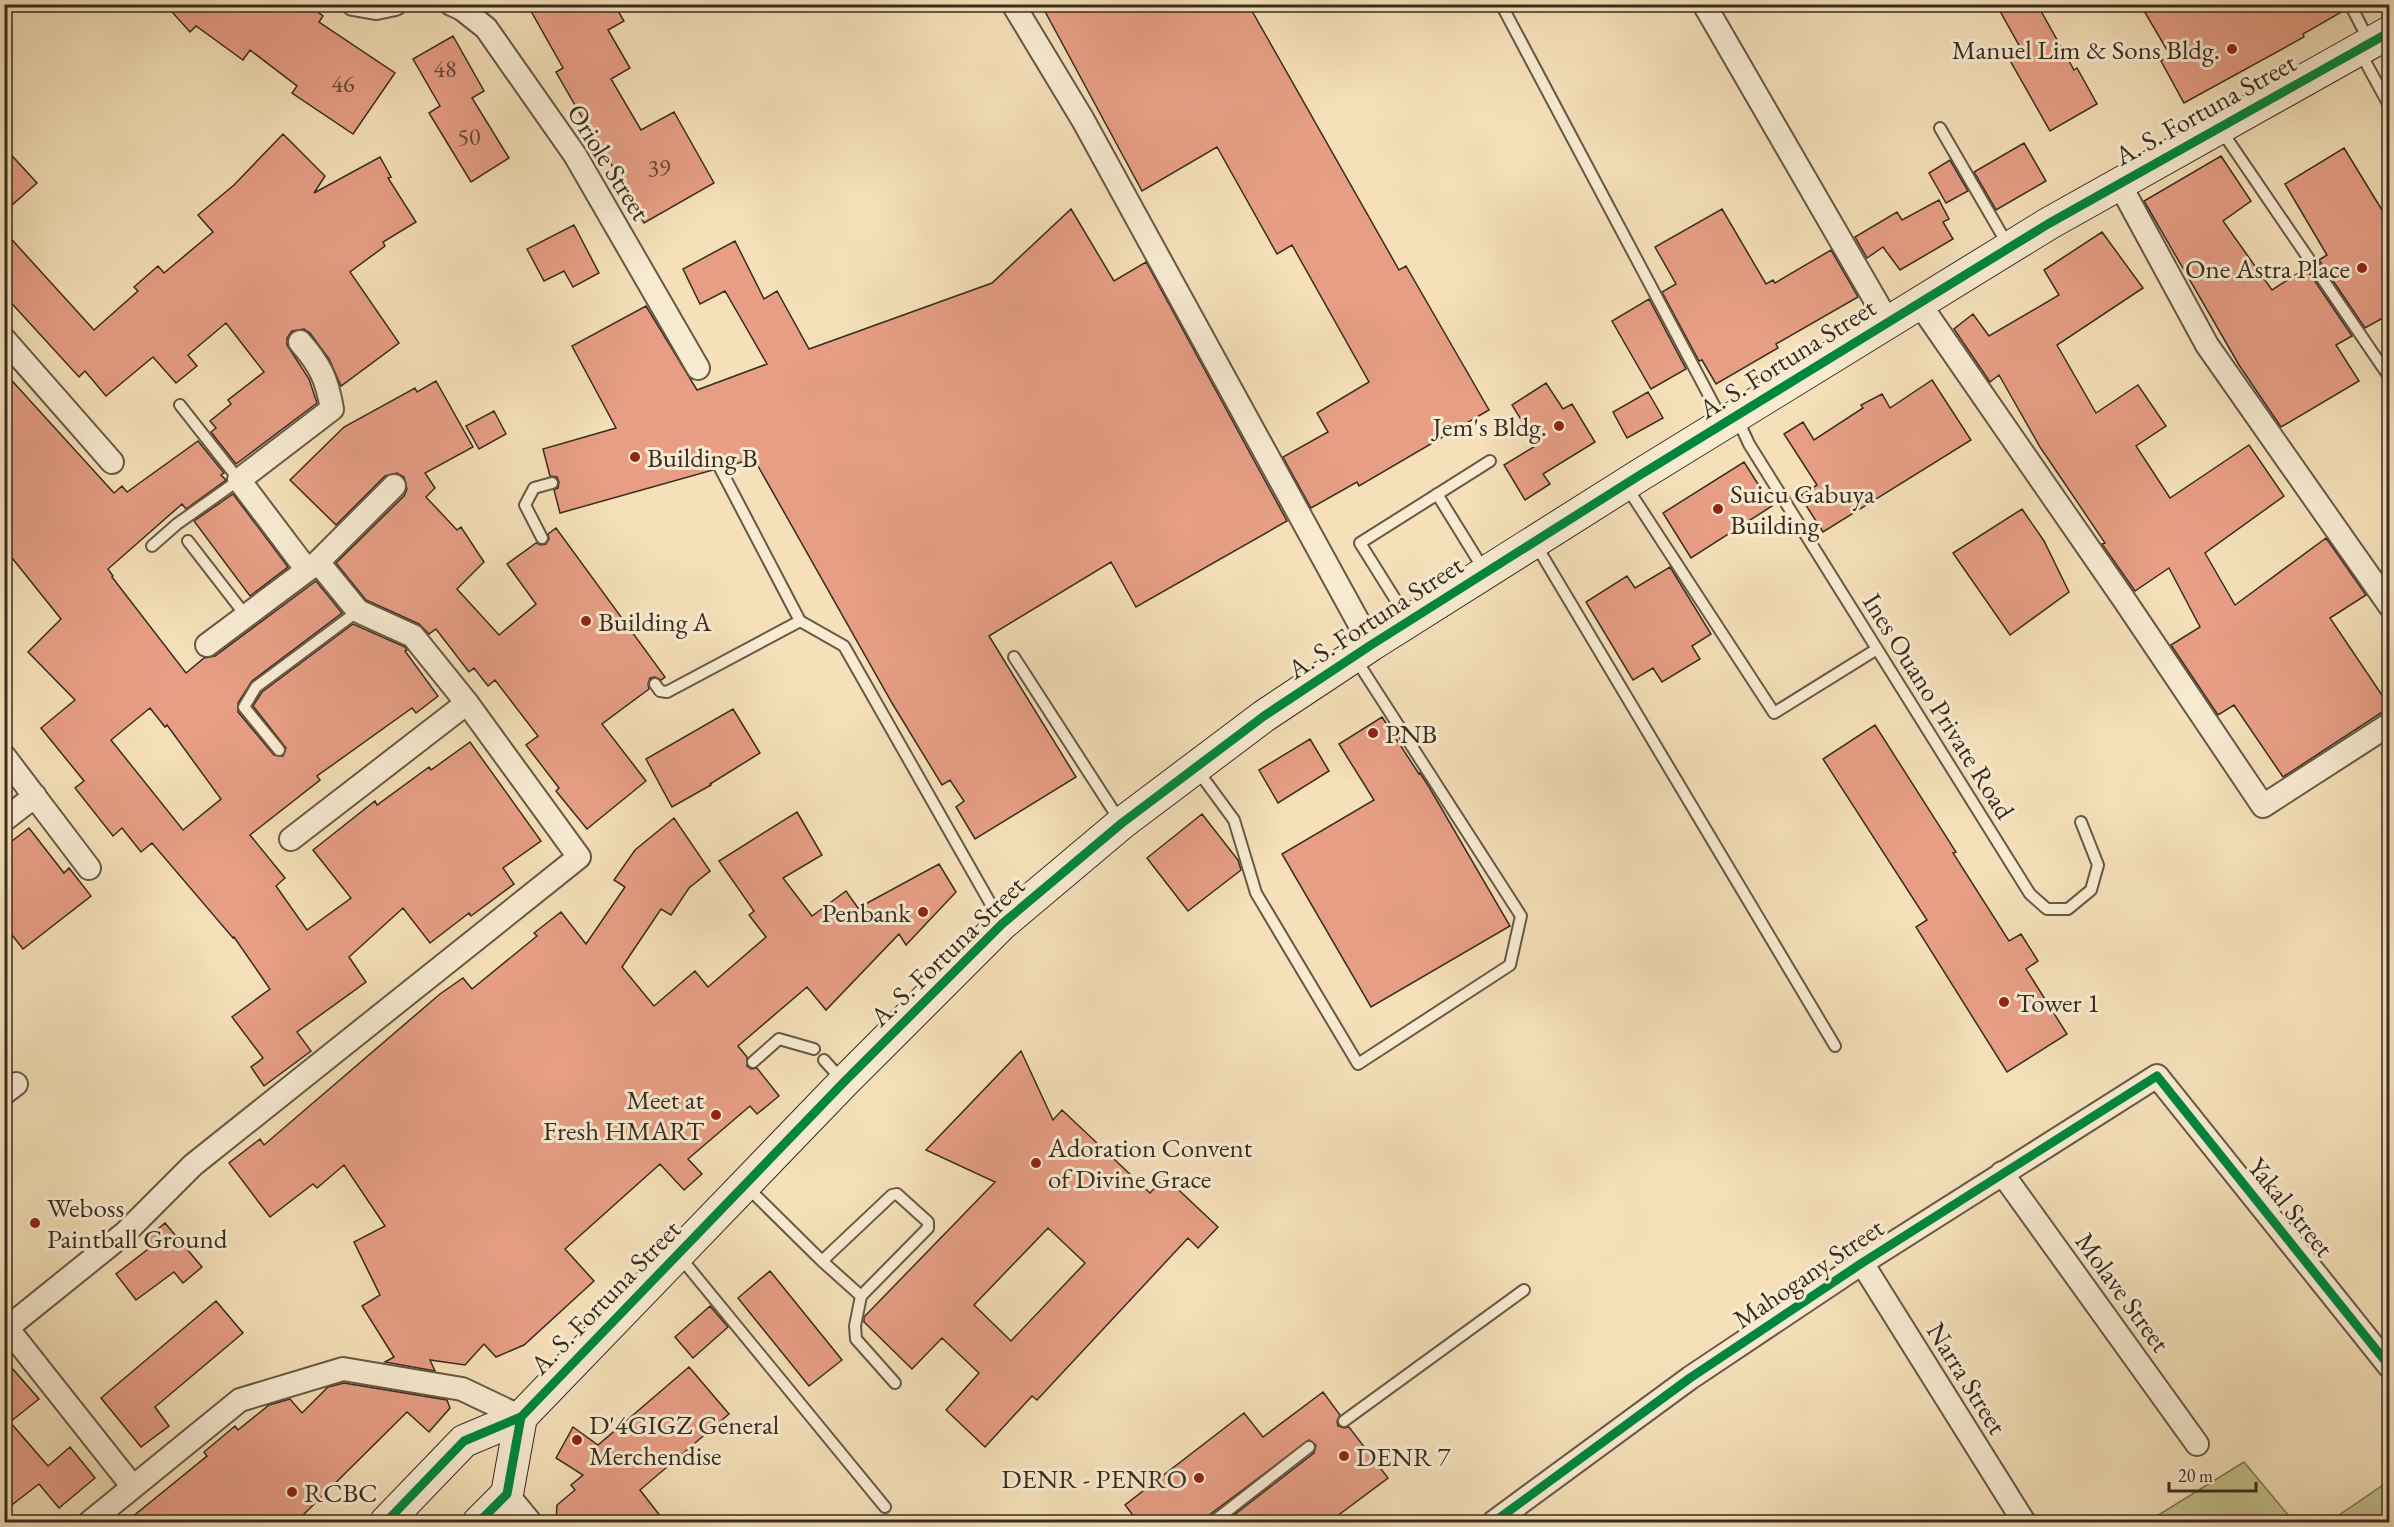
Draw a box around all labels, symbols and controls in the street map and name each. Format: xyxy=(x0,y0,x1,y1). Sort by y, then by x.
place label: Manuel Lim & Sons Bldg. xyxy=(1952,32,2220,67)
marker: Manuel Lim & Sons Bldg. xyxy=(2225,42,2239,56)
street label: A. S. Fortuna Street xyxy=(2107,44,2302,174)
house number: 48 xyxy=(433,53,457,84)
house number: 46 xyxy=(331,68,355,99)
street label: Oriole Street xyxy=(559,97,659,227)
house number: 50 xyxy=(457,121,481,152)
house number: 39 xyxy=(647,152,671,183)
place label: One Astra Place xyxy=(2185,251,2350,286)
marker: One Astra Place xyxy=(2355,261,2369,275)
street label: A. S. Fortuna Street xyxy=(1691,289,1883,427)
place label: Jem's Bldg. xyxy=(1431,409,1547,444)
marker: Jem's Bldg. xyxy=(1552,419,1566,433)
place label: Building B xyxy=(647,440,758,475)
marker: Building B xyxy=(628,450,642,464)
place label: Suicu Gabuya Building xyxy=(1730,476,1875,542)
marker: Suicu Gabuya Building xyxy=(1711,502,1725,516)
street label: A. S. Fortuna Street xyxy=(1280,547,1470,687)
street label: Ines Ouano Private Road xyxy=(1855,586,2023,826)
place label: Building A xyxy=(598,604,712,639)
marker: Building A xyxy=(579,614,593,628)
place label: PNB xyxy=(1385,716,1437,751)
marker: PNB xyxy=(1366,726,1380,740)
street label: A. S. Fortuna Street xyxy=(861,868,1032,1035)
place label: Penbank xyxy=(822,895,911,930)
marker: Penbank xyxy=(916,905,930,919)
place label: Tower 1 xyxy=(2016,985,2100,1020)
marker: Tower 1 xyxy=(1997,995,2011,1009)
place label: Meet at Fresh HMART xyxy=(543,1082,705,1148)
marker: Meet at Fresh HMART xyxy=(709,1108,723,1122)
place label: Adoration Convent of Divine Grace xyxy=(1047,1130,1253,1196)
street label: Yakal Street xyxy=(2240,1150,2342,1264)
marker: Adoration Convent of Divine Grace xyxy=(1029,1156,1043,1170)
place label: Weboss Paintball Ground xyxy=(47,1190,228,1256)
street label: Mahogany Street xyxy=(1726,1210,1890,1336)
street label: A. S. Fortuna Street xyxy=(521,1212,688,1383)
marker: Weboss Paintball Ground xyxy=(28,1216,42,1230)
street label: Molave Street xyxy=(2068,1225,2179,1359)
street label: Narra Street xyxy=(1919,1315,2015,1441)
place label: D'4GIGZ General Merchendise xyxy=(589,1407,779,1473)
marker: D'4GIGZ General Merchendise xyxy=(570,1433,584,1447)
place label: DENR 7 xyxy=(1356,1439,1452,1474)
marker: DENR 7 xyxy=(1337,1449,1351,1463)
scale bar xyxy=(2169,1455,2256,1493)
place label: DENR - PENRO xyxy=(1001,1461,1187,1496)
text: 20 m xyxy=(2178,1464,2213,1487)
marker: DENR - PENRO xyxy=(1192,1471,1206,1485)
place label: RCBC xyxy=(304,1475,377,1510)
marker: RCBC xyxy=(285,1485,299,1499)

